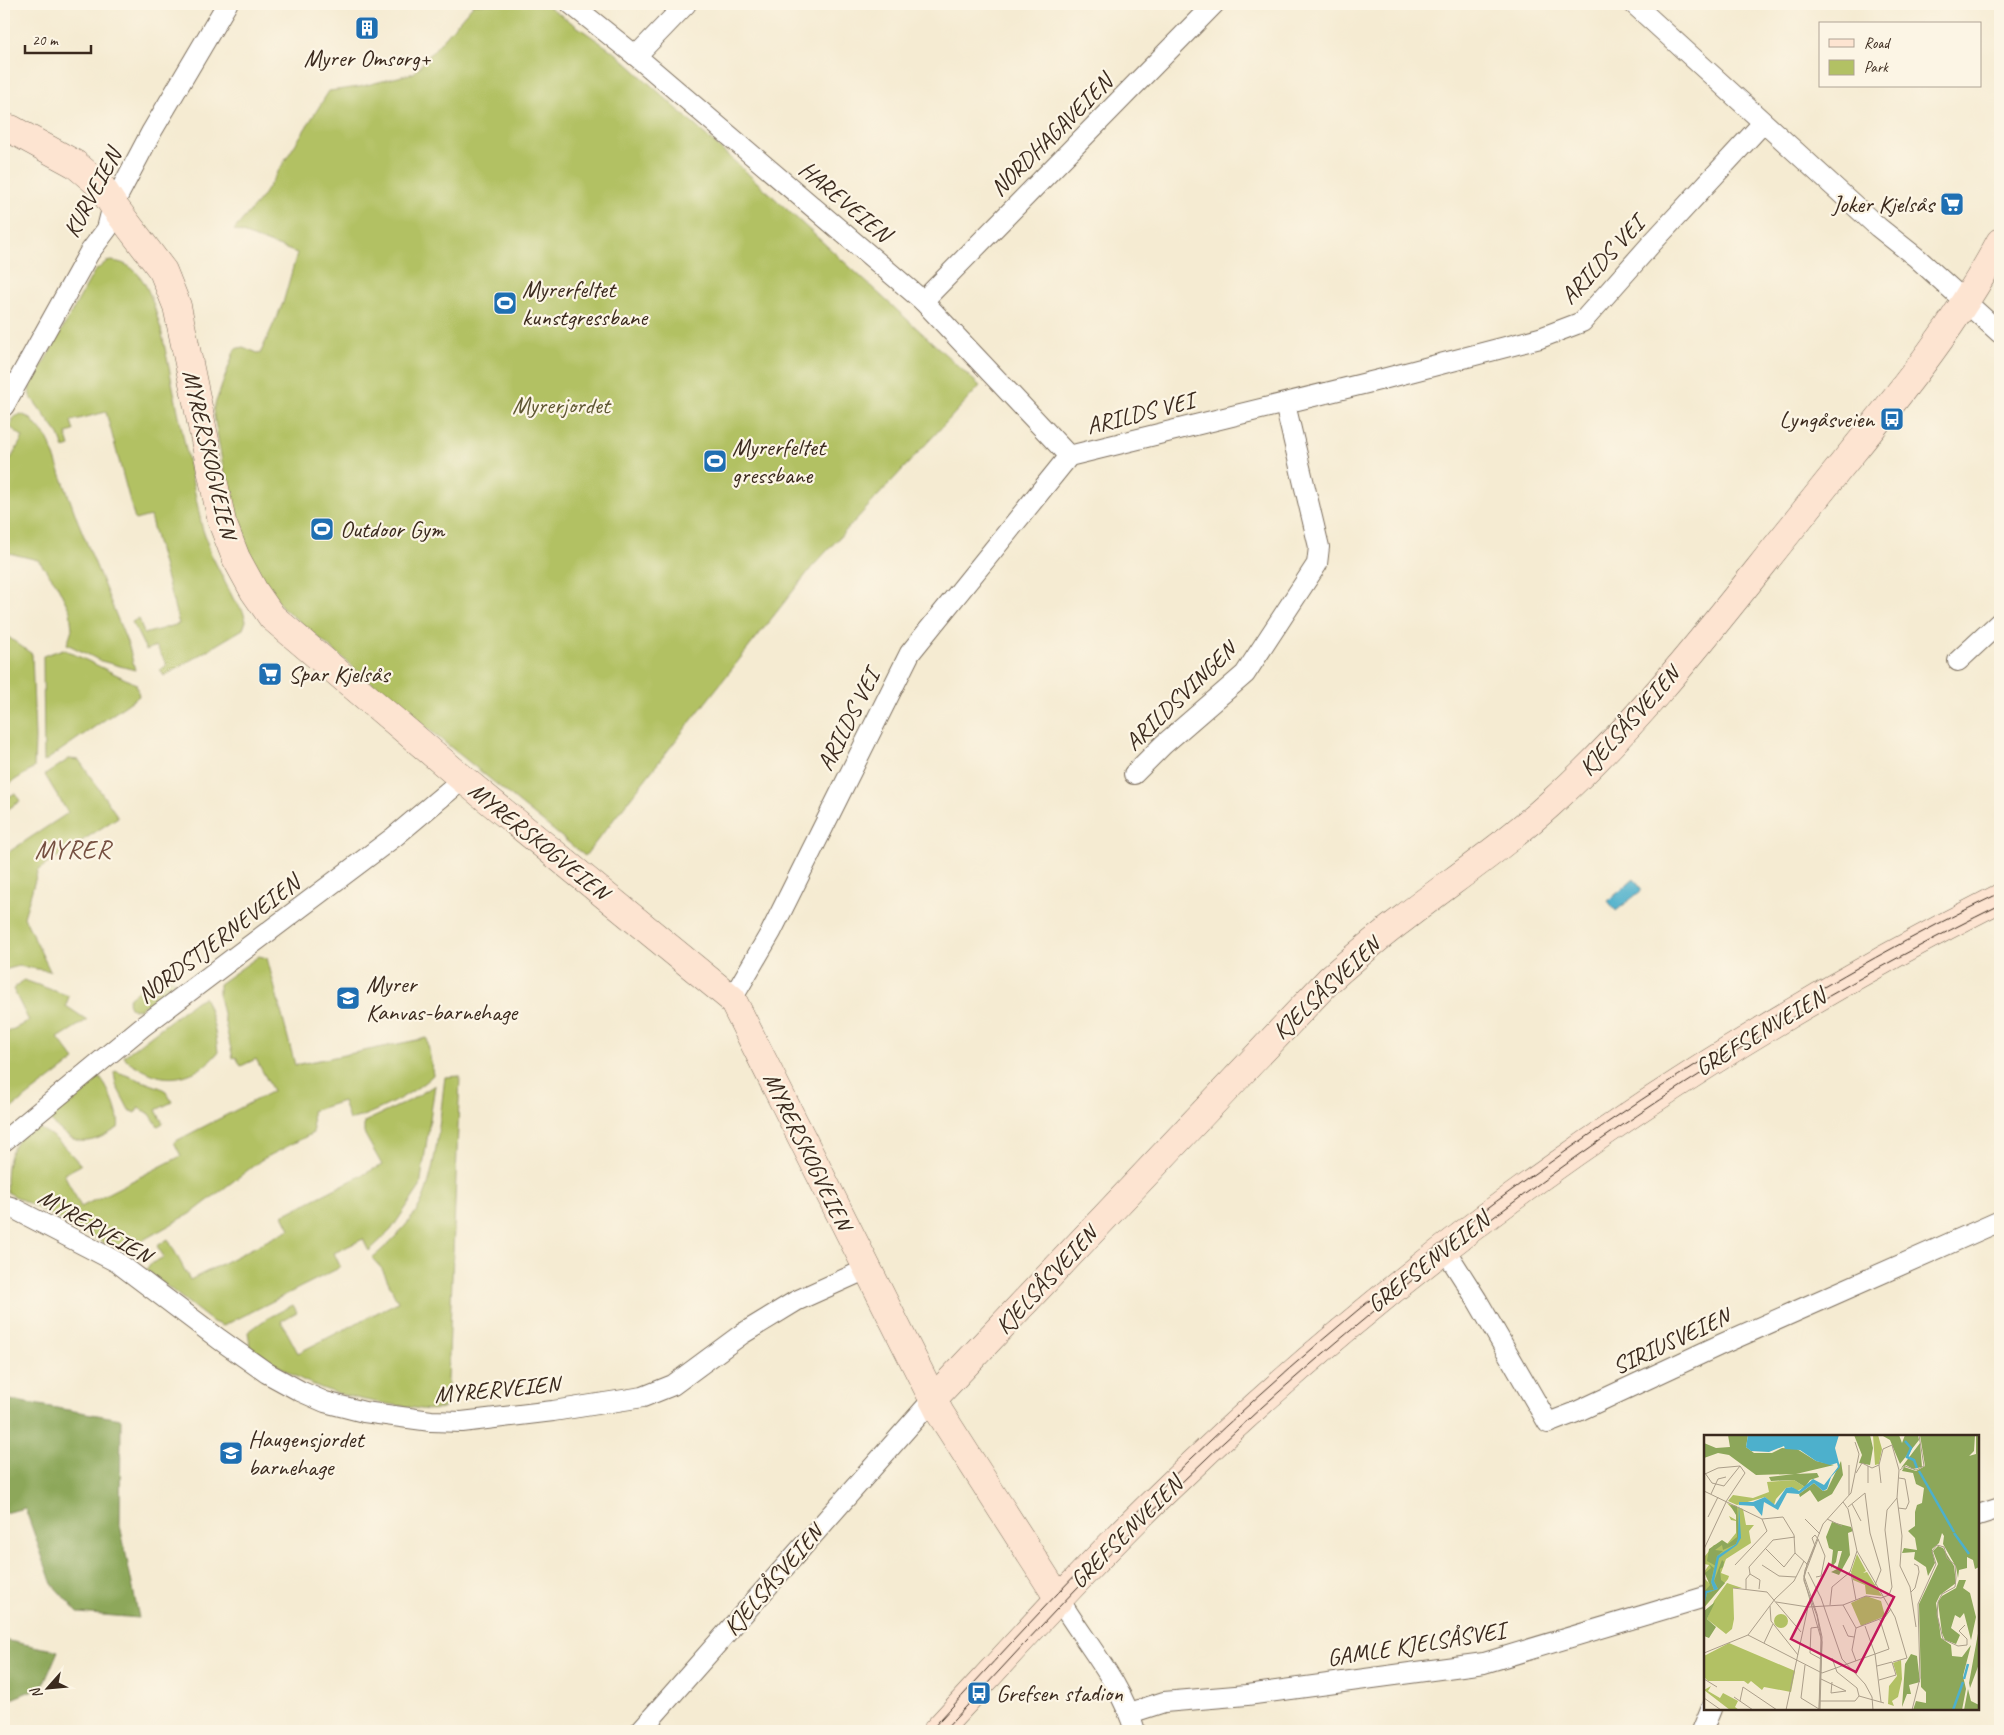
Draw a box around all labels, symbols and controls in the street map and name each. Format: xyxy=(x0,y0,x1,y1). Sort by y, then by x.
building icon: Myrer Omsorg+ xyxy=(354,15,380,41)
scale bar xyxy=(25,22,91,54)
legend xyxy=(1819,22,1982,88)
text: 20 m xyxy=(32,31,59,50)
text: Road xyxy=(1864,34,1891,53)
place label: Myrer Omsorg+ xyxy=(304,43,432,73)
text: Park xyxy=(1864,58,1889,77)
street label: NORDHAGAVEIEN xyxy=(984,65,1121,202)
street label: KURVEIEN xyxy=(56,140,130,243)
street label: HAREVEIEN xyxy=(793,154,900,250)
place label: Joker Kjelsås xyxy=(1831,189,1937,219)
supermarket icon: Joker Kjelsås xyxy=(1939,191,1965,217)
street label: ARILDS VEI xyxy=(1554,206,1654,310)
place label: Myrerfeltet kunstgressbane xyxy=(522,274,649,332)
sports icon: Myrerfeltet kunstgressbane xyxy=(492,290,518,316)
street label: MYRERSKOGVEIEN xyxy=(176,367,245,545)
street label: ARILDS VEI xyxy=(1083,384,1202,441)
park label: Myrerjordet xyxy=(512,390,612,420)
place label: Lyngåsveien xyxy=(1779,404,1875,434)
bus stop icon: Lyngåsveien xyxy=(1879,406,1905,432)
place label: Myrerfeltet gressbane xyxy=(732,432,827,490)
sports icon: Myrerfeltet gressbane xyxy=(702,448,728,474)
place label: Outdoor Gym xyxy=(340,514,445,544)
sports icon: Outdoor Gym xyxy=(309,516,335,542)
street label: ARILDSVINGEN xyxy=(1118,633,1245,757)
street label: KJELSÅSVEIEN xyxy=(1572,658,1688,782)
place label: Spar Kjelsås xyxy=(288,659,392,689)
street label: ARILDS VEI xyxy=(810,660,889,776)
supermarket icon: Spar Kjelsås xyxy=(257,661,283,687)
street label: MYRERSKOGVEIEN xyxy=(463,775,618,909)
district label: MYRER xyxy=(35,833,113,866)
street label: NORDSTJERNEVEIEN xyxy=(131,866,308,1010)
street label: KJELSÅSVEIEN xyxy=(1266,928,1389,1046)
place label: Myrer Kanvas-barnehage xyxy=(366,969,519,1027)
street label: GREFSENVEIEN xyxy=(1689,980,1834,1083)
school or university icon: Myrer Kanvas-barnehage xyxy=(335,985,361,1011)
street label: MYRERSKOGVEIEN xyxy=(757,1067,861,1238)
street label: MYRERVEIEN xyxy=(33,1182,160,1272)
street label: GREFSENVEIEN xyxy=(1361,1203,1498,1319)
street label: KJELSÅSVEIEN xyxy=(988,1217,1106,1340)
street label: SIRIUSVEIEN xyxy=(1608,1299,1737,1381)
street label: MYRERVEIEN xyxy=(433,1368,564,1409)
place label: Haugensjordet barnehage xyxy=(248,1424,365,1482)
inset map xyxy=(1704,1435,1979,1710)
school or university icon: Haugensjordet barnehage xyxy=(218,1440,244,1466)
street label: GREFSENVEIEN xyxy=(1064,1467,1191,1594)
street label: KJELSÅSVEIEN xyxy=(717,1516,831,1642)
street label: GAMLE KJELSÅSVEI xyxy=(1325,1614,1512,1673)
north arrow xyxy=(22,1662,72,1712)
place label: Grefsen stadion xyxy=(996,1678,1123,1708)
bus stop icon: Grefsen stadion xyxy=(966,1680,992,1706)
text: N xyxy=(26,1684,46,1701)

